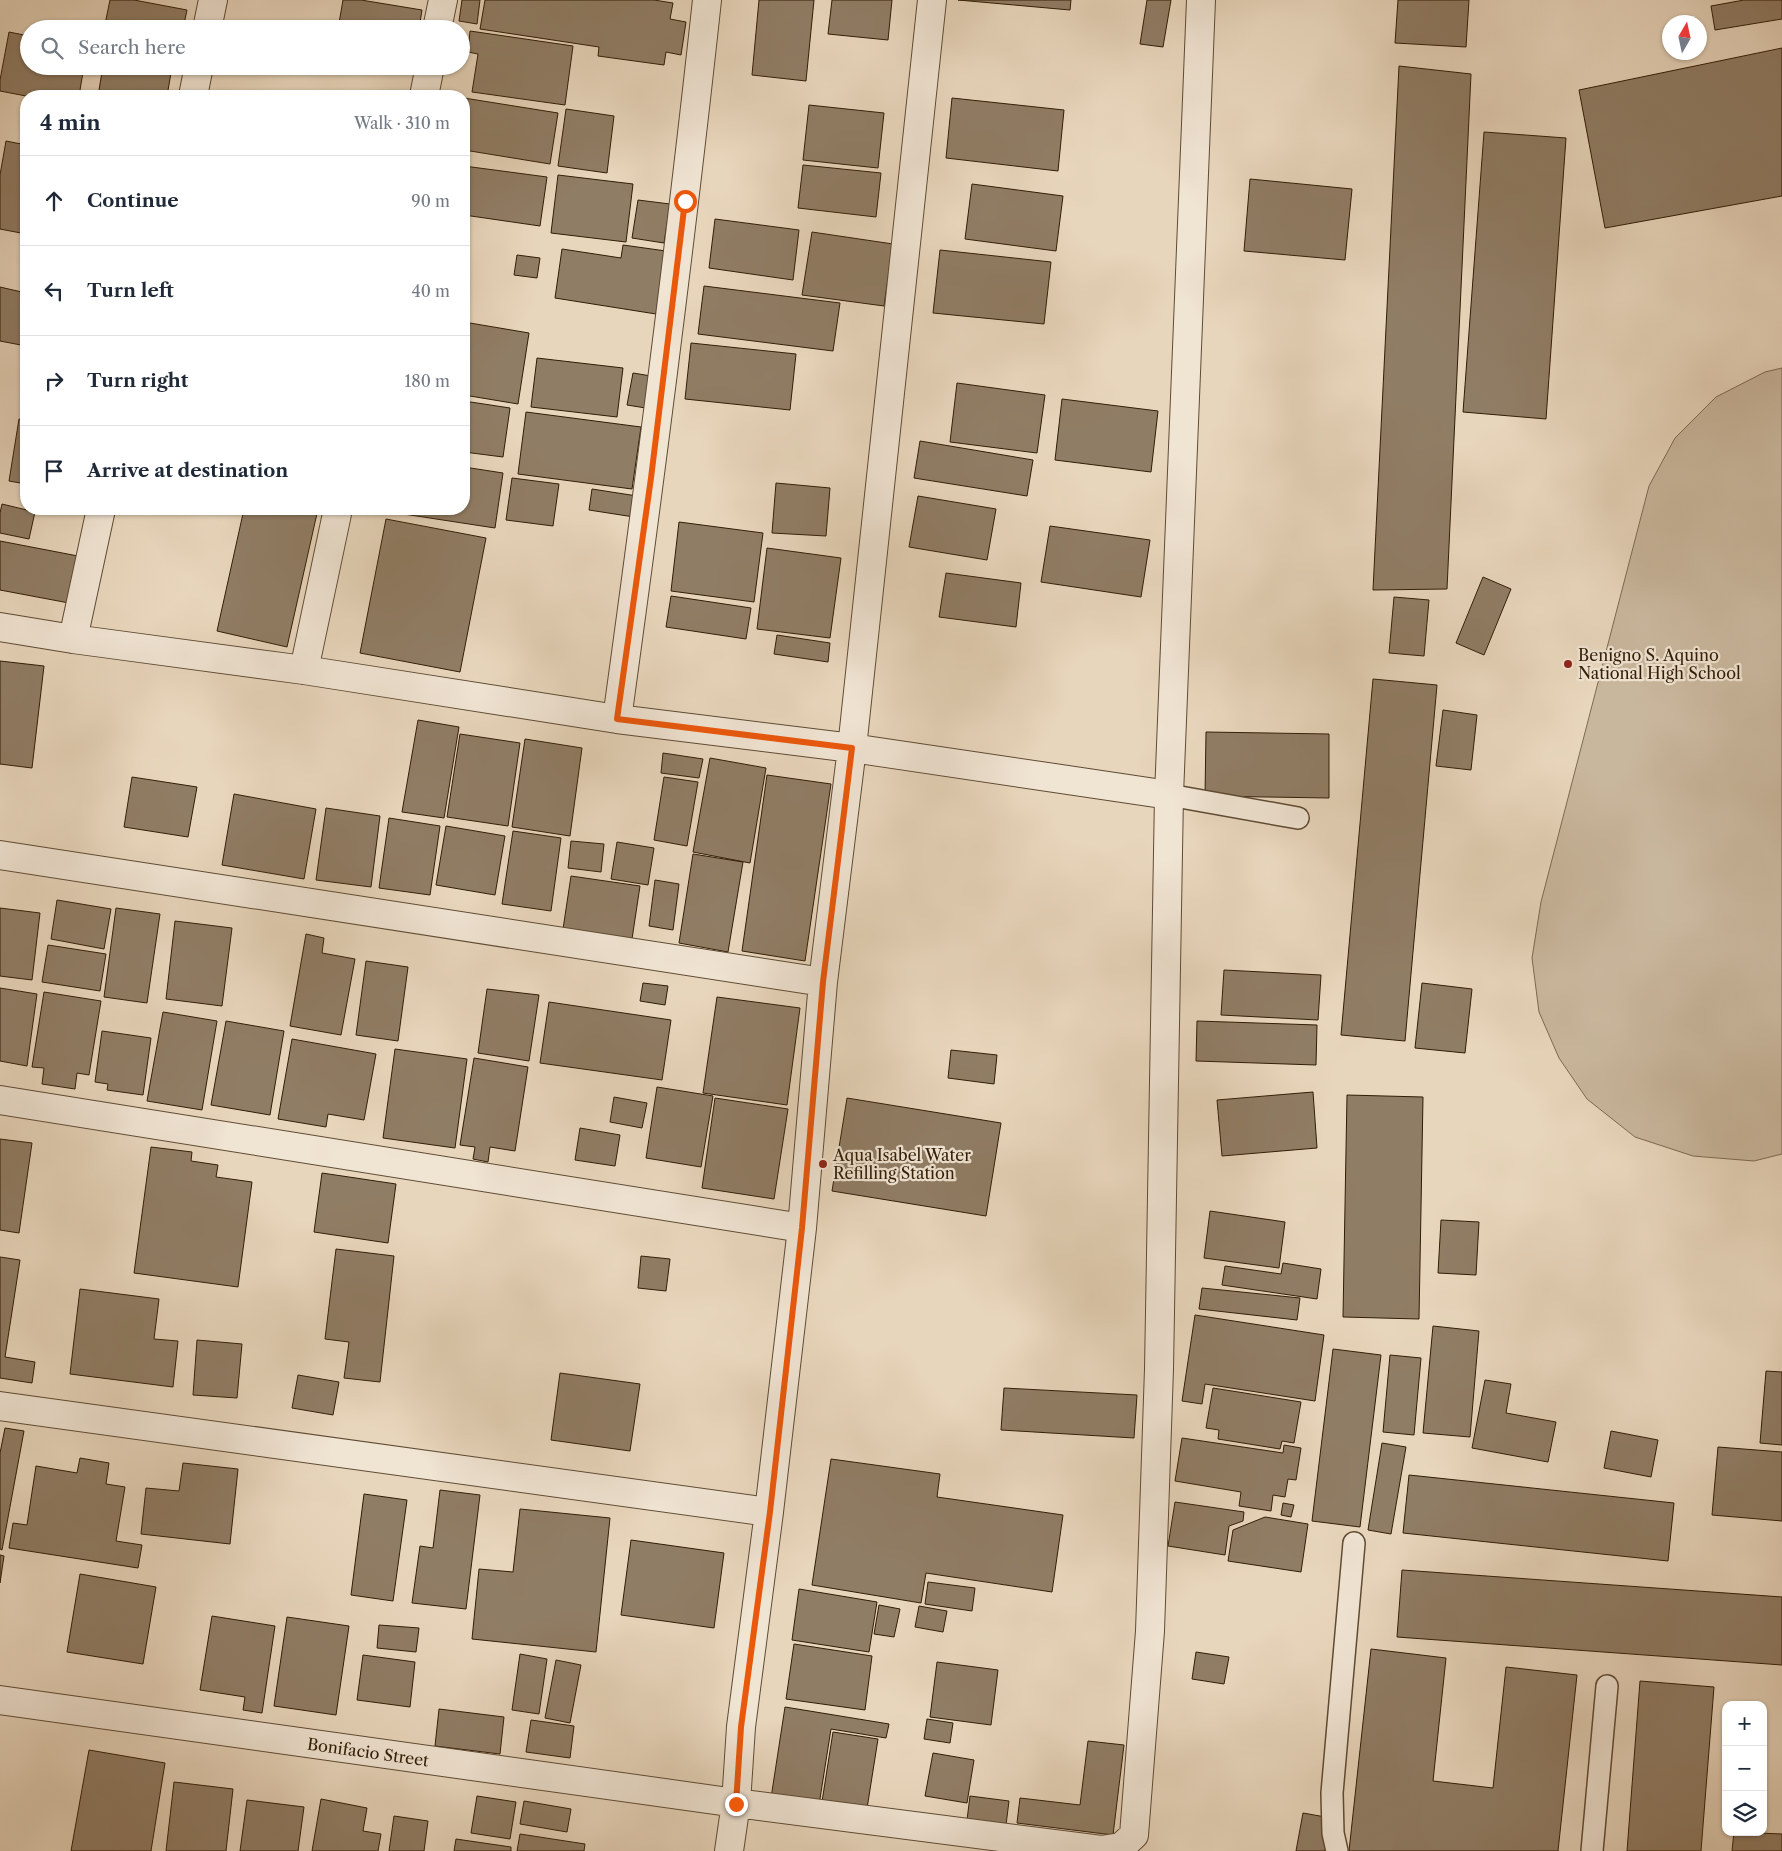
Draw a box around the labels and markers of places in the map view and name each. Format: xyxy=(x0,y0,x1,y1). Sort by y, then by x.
place label: Benigno S. Aquino National High School xyxy=(1578,645,1741,683)
marker: Benigno S. Aquino National High School xyxy=(1562,658,1574,670)
place label: Aqua Isabel Water Refilling Station xyxy=(832,1145,971,1183)
marker: Aqua Isabel Water Refilling Station xyxy=(817,1158,829,1170)

